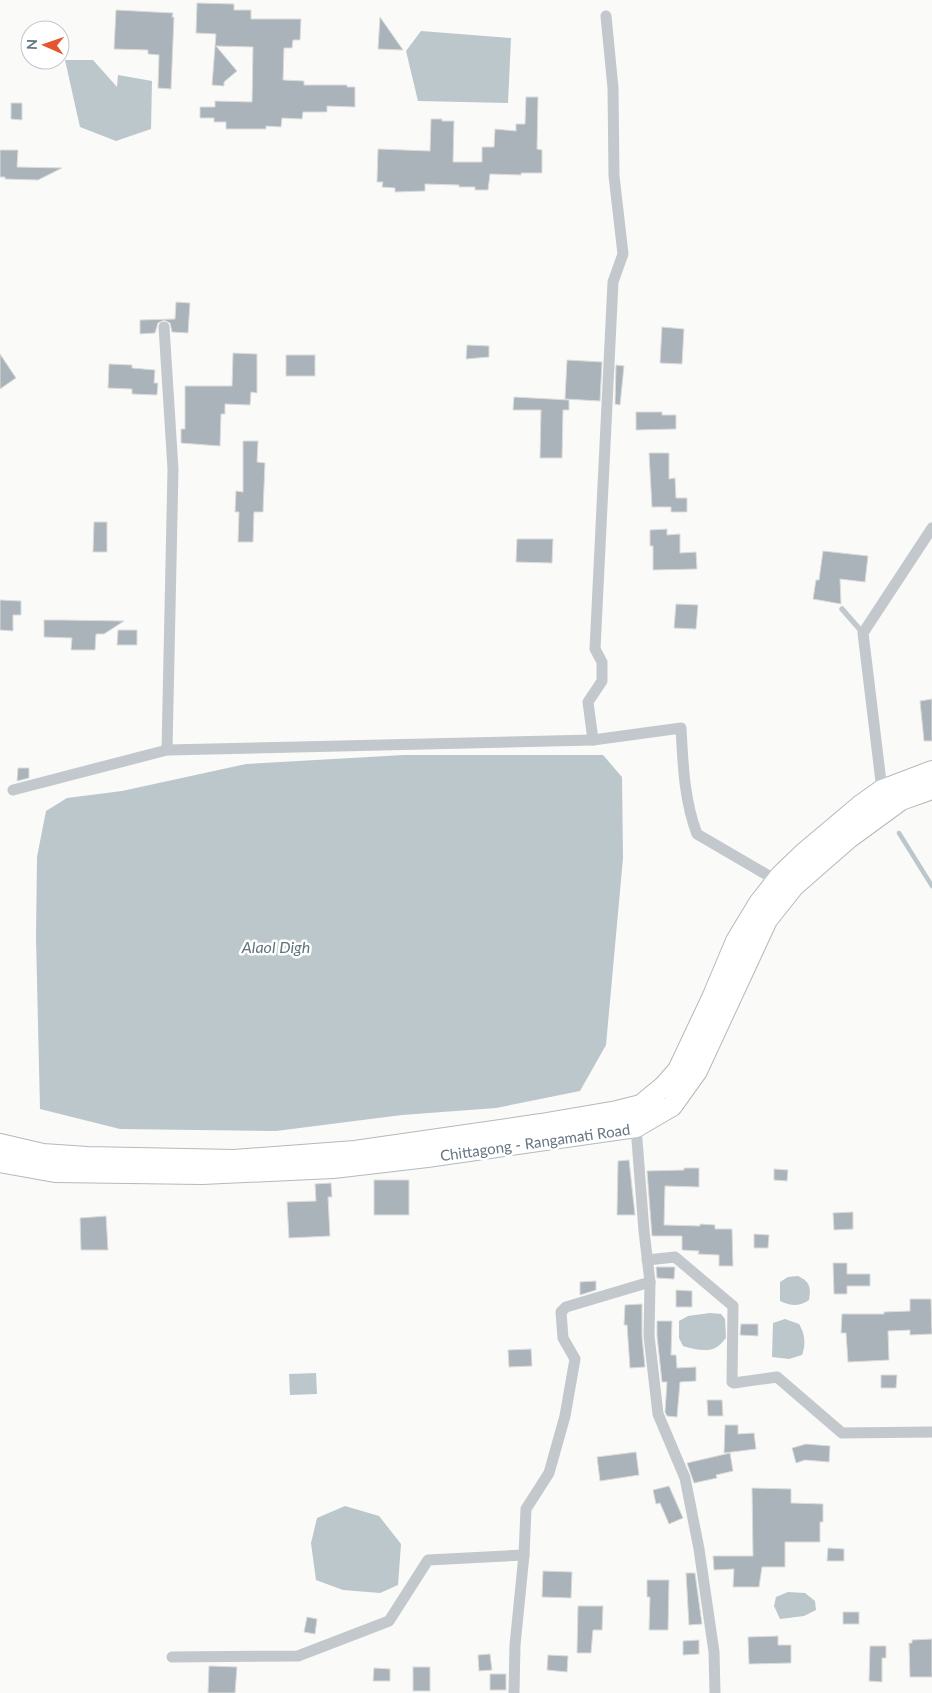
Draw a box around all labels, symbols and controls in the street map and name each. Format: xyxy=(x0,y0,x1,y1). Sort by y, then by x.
north arrow xyxy=(20,20,70,70)
text: N xyxy=(23,39,40,50)
water label: Alaol Digh xyxy=(241,937,310,956)
street label: Chittagong - Rangamati Road xyxy=(439,1120,631,1164)

